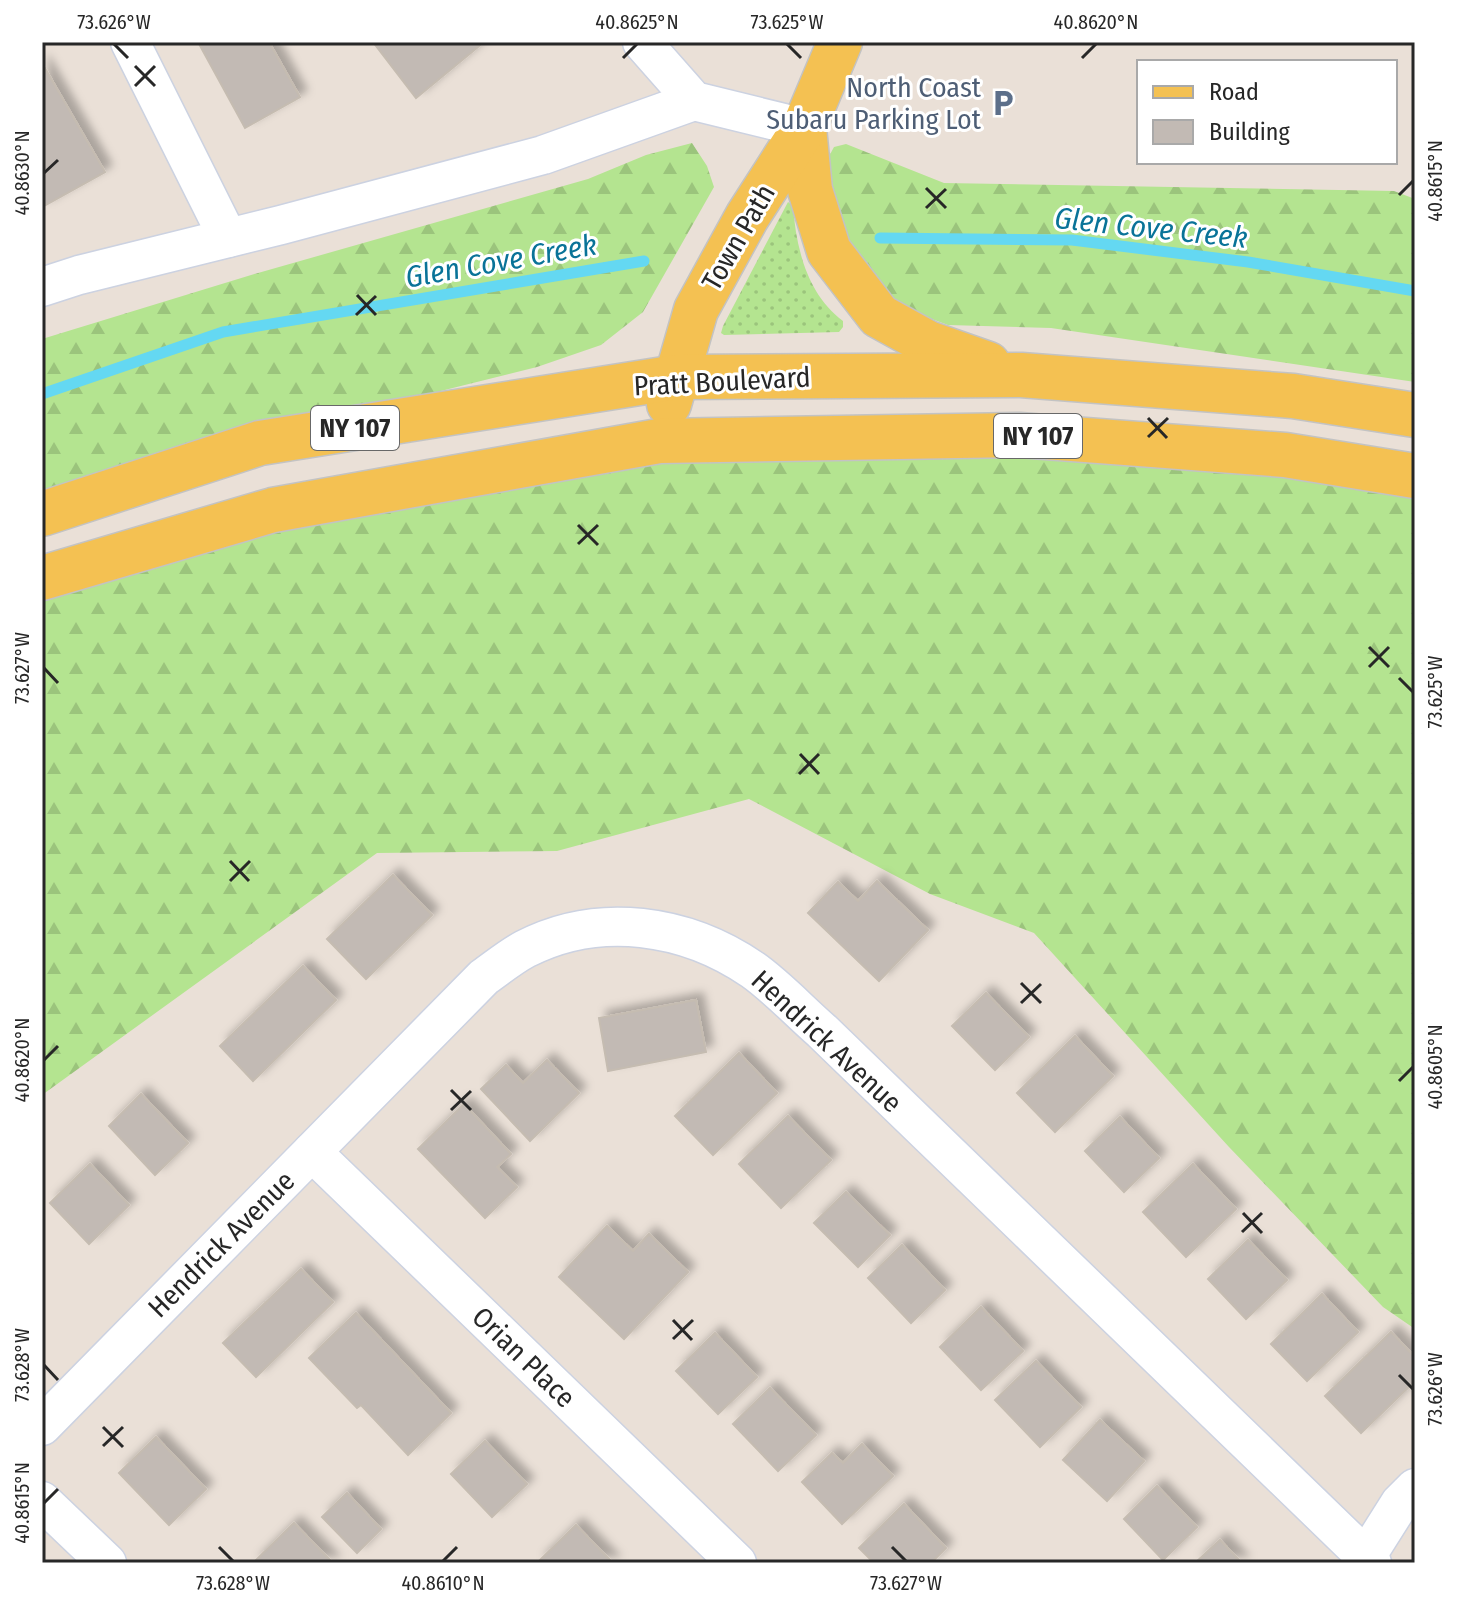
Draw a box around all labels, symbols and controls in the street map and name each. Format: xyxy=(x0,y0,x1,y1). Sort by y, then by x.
text: 73.626°W xyxy=(77,10,151,34)
text: 40.8625°N xyxy=(595,10,679,34)
text: 73.625°W xyxy=(751,10,823,34)
text: 40.8620°N xyxy=(1054,10,1138,34)
legend xyxy=(1137,60,1397,164)
place label: North Coast Subaru Parking Lot xyxy=(766,71,982,136)
text: Road xyxy=(1209,78,1259,106)
parking icon: North Coast Subaru Parking Lot xyxy=(988,88,1018,118)
text: Building xyxy=(1209,118,1291,146)
text: 40.8630°N xyxy=(10,130,34,216)
text: 40.8615°N xyxy=(1423,140,1447,222)
street label: Town Path xyxy=(695,178,782,296)
water label: Glen Cove Creek xyxy=(1053,200,1249,256)
water label: Glen Cove Creek xyxy=(403,226,600,296)
street label: Pratt Boulevard xyxy=(633,360,811,403)
road number: NY 107 xyxy=(311,406,399,450)
road number: NY 107 xyxy=(994,414,1082,458)
text: 73.627°W xyxy=(10,632,34,704)
text: 73.625°W xyxy=(1423,656,1447,728)
street label: Hendrick Avenue xyxy=(745,963,909,1119)
text: 40.8620°N xyxy=(10,1018,34,1102)
text: 40.8605°N xyxy=(1423,1024,1447,1110)
street label: Hendrick Avenue xyxy=(141,1164,301,1324)
street label: Orian Place xyxy=(465,1300,582,1414)
text: 73.628°W xyxy=(10,1328,34,1402)
text: 73.626°W xyxy=(1423,1352,1447,1426)
text: 40.8615°N xyxy=(10,1462,34,1544)
text: 73.628°W xyxy=(196,1571,270,1595)
text: 40.8610°N xyxy=(401,1571,485,1595)
text: 73.627°W xyxy=(870,1571,942,1595)

